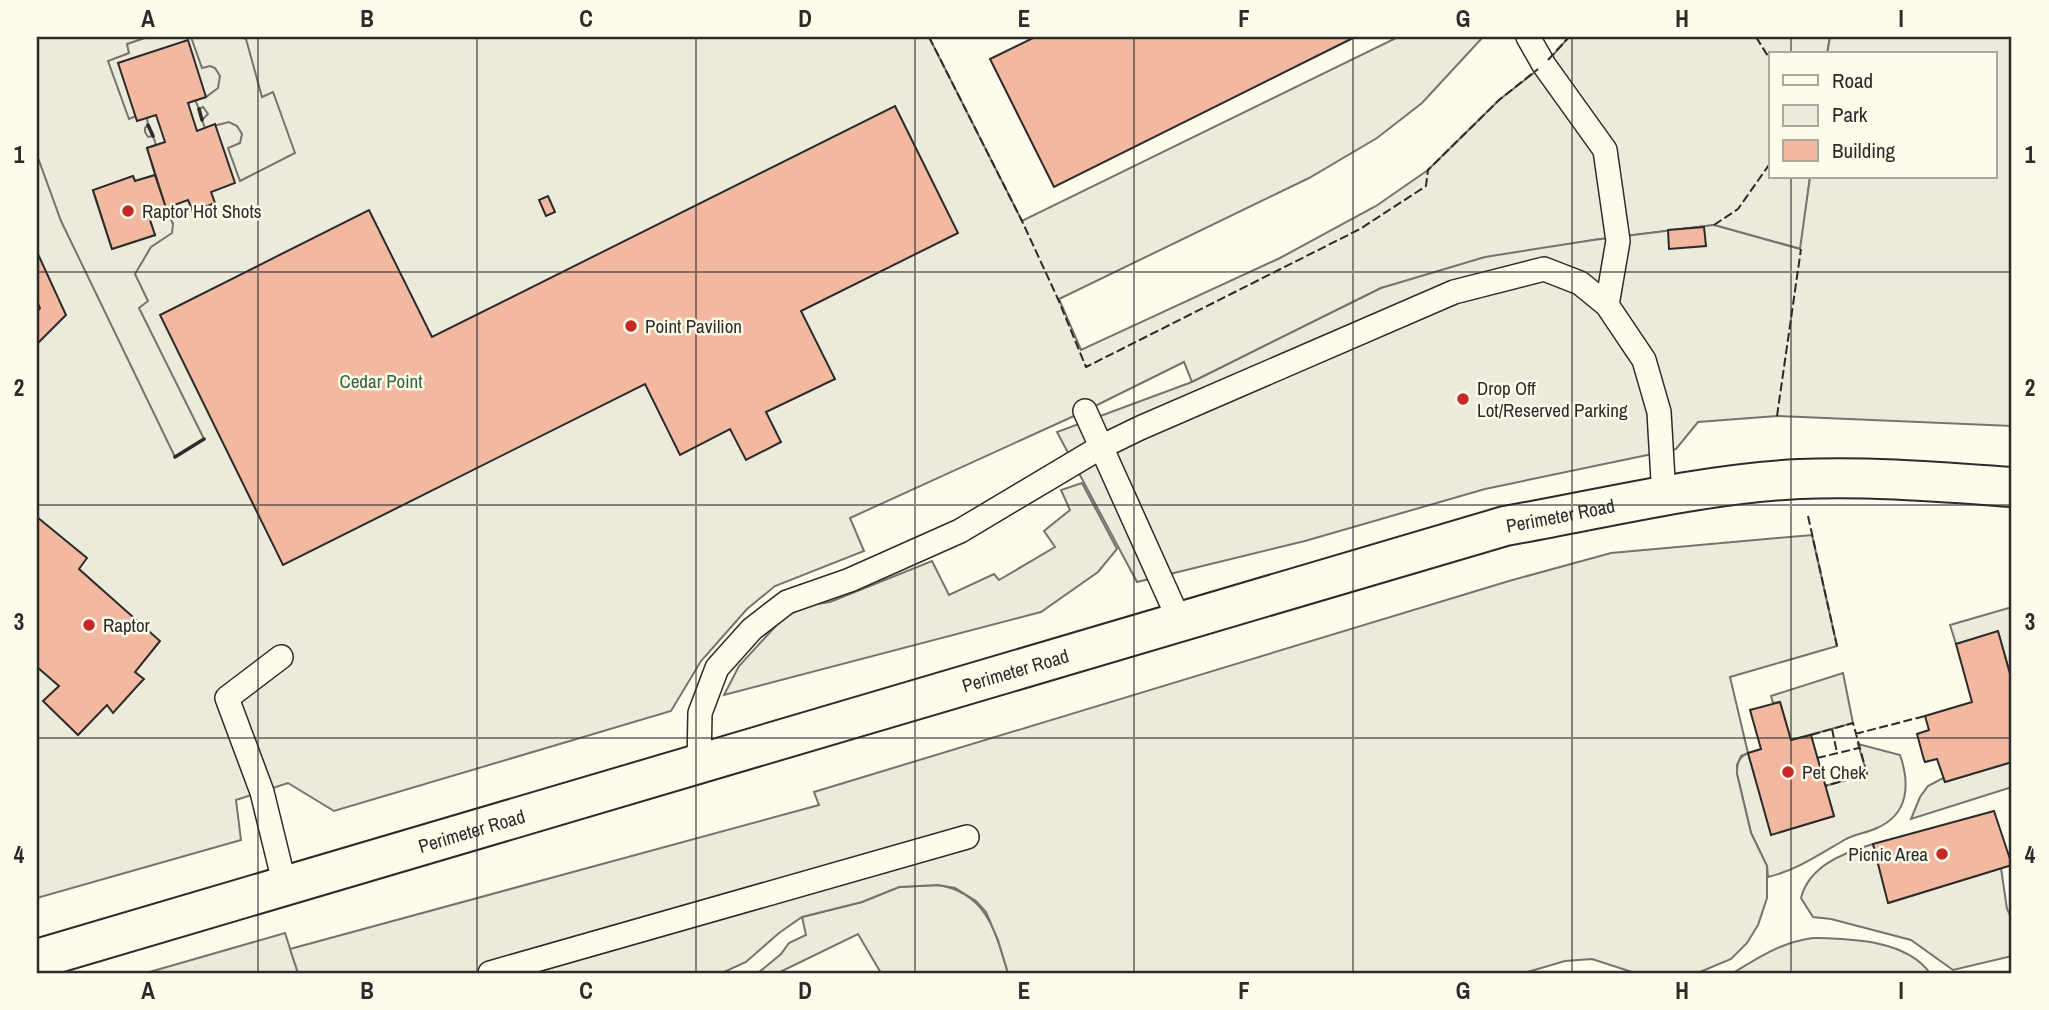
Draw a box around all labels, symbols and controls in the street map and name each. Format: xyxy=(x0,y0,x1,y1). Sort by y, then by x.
text: A xyxy=(141,3,155,34)
text: B xyxy=(360,3,374,34)
text: C xyxy=(579,3,593,34)
text: D xyxy=(798,3,812,34)
text: E xyxy=(1018,3,1030,34)
text: F xyxy=(1238,3,1250,34)
text: G xyxy=(1456,3,1470,34)
text: H xyxy=(1675,3,1689,34)
text: I xyxy=(1898,3,1904,34)
legend xyxy=(1769,52,1996,178)
text: Road xyxy=(1832,66,1873,95)
text: Park xyxy=(1832,100,1868,129)
text: Building xyxy=(1832,136,1896,165)
text: 1 xyxy=(14,139,25,170)
text: 1 xyxy=(2025,139,2036,170)
place label: Raptor Hot Shots xyxy=(142,198,262,224)
marker: Raptor Hot Shots xyxy=(120,203,136,219)
place label: Point Pavilion xyxy=(645,313,742,339)
marker: Point Pavilion xyxy=(623,318,639,334)
park label: Cedar Point xyxy=(339,368,423,394)
text: 2 xyxy=(14,372,24,403)
text: 2 xyxy=(2025,372,2035,403)
place label: Drop Off Lot/Reserved Parking xyxy=(1477,375,1628,423)
marker: Drop Off Lot/Reserved Parking xyxy=(1455,391,1471,407)
street label: Perimeter Road xyxy=(1504,492,1617,539)
text: 3 xyxy=(14,606,24,637)
text: 3 xyxy=(2025,606,2035,637)
place label: Raptor xyxy=(103,612,151,638)
marker: Raptor xyxy=(81,617,97,633)
street label: Perimeter Road xyxy=(959,642,1072,698)
place label: Pet Chek xyxy=(1802,759,1866,785)
marker: Pet Chek xyxy=(1780,764,1796,780)
street label: Perimeter Road xyxy=(415,803,528,859)
text: 4 xyxy=(14,839,25,870)
text: 4 xyxy=(2025,839,2036,870)
place label: Picnic Area xyxy=(1848,841,1928,867)
marker: Picnic Area xyxy=(1934,846,1950,862)
text: A xyxy=(141,975,155,1006)
text: B xyxy=(360,975,374,1006)
text: C xyxy=(579,975,593,1006)
text: D xyxy=(798,975,812,1006)
text: E xyxy=(1018,975,1030,1006)
text: F xyxy=(1238,975,1250,1006)
text: G xyxy=(1456,975,1470,1006)
text: H xyxy=(1675,975,1689,1006)
text: I xyxy=(1898,975,1904,1006)

